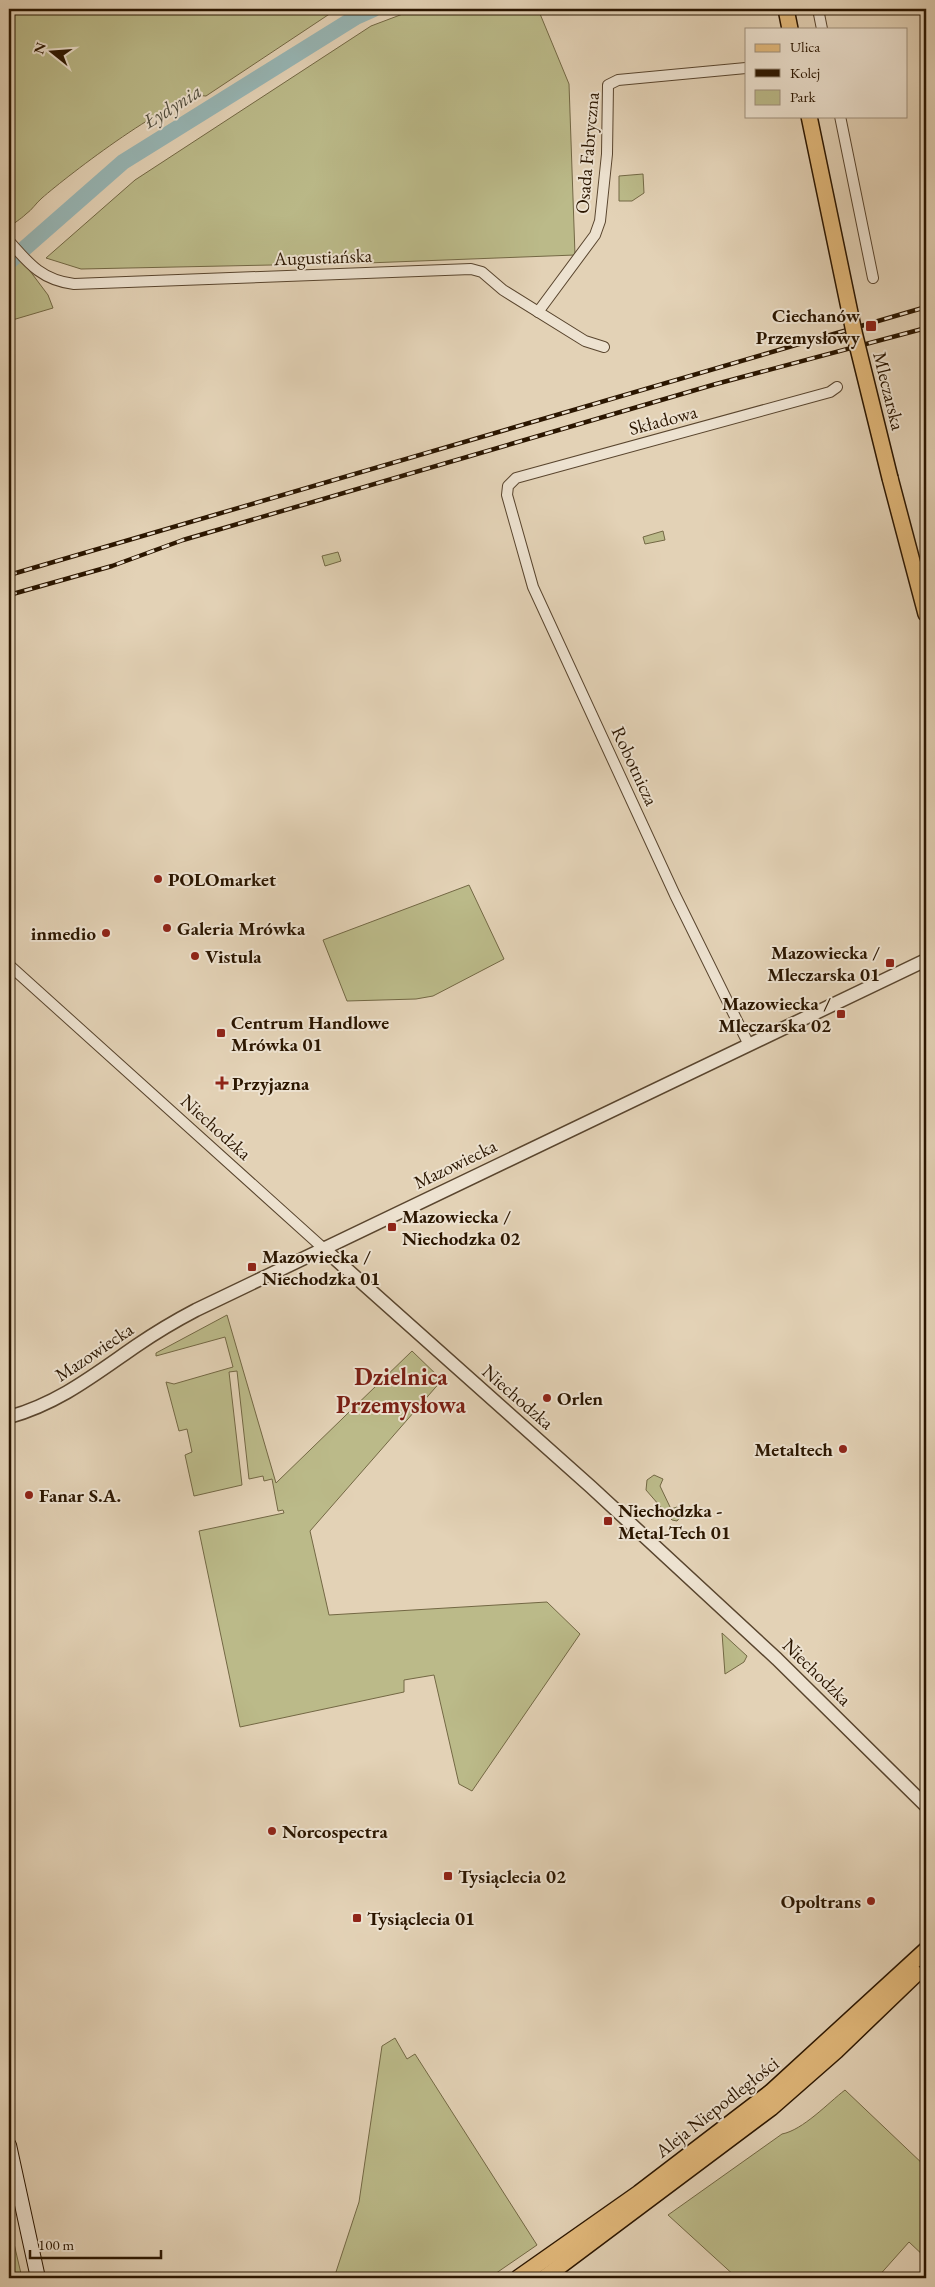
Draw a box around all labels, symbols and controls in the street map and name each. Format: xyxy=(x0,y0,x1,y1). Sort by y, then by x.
north arrow xyxy=(28,28,78,78)
legend xyxy=(745,28,908,118)
text: Ulica xyxy=(790,37,820,56)
text: N xyxy=(29,40,50,56)
text: Kolej xyxy=(790,63,820,82)
water label: Łydynia xyxy=(137,78,206,135)
text: Park xyxy=(790,87,817,106)
street label: Osada Fabryczna xyxy=(569,91,605,215)
street label: Augustiańska xyxy=(272,243,373,271)
place label: Ciechanów Przemysłowy xyxy=(756,303,861,350)
marker: Ciechanów Przemysłowy xyxy=(864,319,878,333)
street label: Mleczarska xyxy=(867,349,911,433)
street label: Składowa xyxy=(626,399,700,441)
street label: Robotnicza xyxy=(606,722,664,810)
place label: POLOmarket xyxy=(168,867,276,892)
marker: POLOmarket xyxy=(152,873,164,885)
place label: Galeria Mrówka xyxy=(177,916,306,941)
place label: inmedio xyxy=(31,921,96,946)
marker: Galeria Mrówka xyxy=(161,922,173,934)
marker: inmedio xyxy=(100,927,112,939)
place label: Mazowiecka / Mleczarska 01 xyxy=(767,940,880,987)
place label: Vistula xyxy=(205,944,262,969)
marker: Vistula xyxy=(189,950,201,962)
marker: Mazowiecka / Mleczarska 01 xyxy=(884,957,896,969)
place label: Mazowiecka / Mleczarska 02 xyxy=(718,991,831,1038)
marker: Mazowiecka / Mleczarska 02 xyxy=(835,1008,847,1020)
place label: Centrum Handlowe Mrówka 01 xyxy=(231,1010,389,1057)
marker: Centrum Handlowe Mrówka 01 xyxy=(215,1027,227,1039)
place label: Przyjazna xyxy=(232,1071,310,1096)
marker: Przyjazna xyxy=(216,1077,228,1089)
street label: Niechodzka xyxy=(175,1089,257,1166)
street label: Mazowiecka xyxy=(409,1133,501,1195)
place label: Mazowiecka / Niechodzka 02 xyxy=(402,1204,520,1251)
marker: Mazowiecka / Niechodzka 02 xyxy=(386,1221,398,1233)
place label: Mazowiecka / Niechodzka 01 xyxy=(262,1244,380,1291)
marker: Mazowiecka / Niechodzka 01 xyxy=(246,1261,258,1273)
street label: Mazowiecka xyxy=(50,1316,138,1387)
street label: Niechodzka xyxy=(477,1359,559,1435)
district label: Dzielnica Przemysłowa xyxy=(336,1361,466,1421)
place label: Orlen xyxy=(557,1386,603,1411)
marker: Orlen xyxy=(541,1392,553,1404)
place label: Metaltech xyxy=(754,1437,833,1462)
marker: Metaltech xyxy=(837,1443,849,1455)
place label: Fanar S.A. xyxy=(39,1483,121,1508)
marker: Fanar S.A. xyxy=(23,1489,35,1501)
place label: Niechodzka - Metal-Tech 01 xyxy=(618,1498,731,1545)
marker: Niechodzka - Metal-Tech 01 xyxy=(602,1515,614,1527)
street label: Niechodzka xyxy=(777,1633,857,1712)
place label: Norcospectra xyxy=(282,1819,388,1844)
marker: Norcospectra xyxy=(266,1825,278,1837)
place label: Tysiąclecia 02 xyxy=(458,1864,566,1889)
marker: Tysiąclecia 02 xyxy=(442,1870,454,1882)
place label: Opoltrans xyxy=(781,1889,861,1914)
marker: Opoltrans xyxy=(865,1895,877,1907)
place label: Tysiąclecia 01 xyxy=(367,1906,475,1931)
marker: Tysiąclecia 01 xyxy=(351,1912,363,1924)
street label: Aleja Niepodległości xyxy=(649,2051,784,2164)
scale bar xyxy=(30,2227,161,2259)
text: 100 m xyxy=(38,2235,75,2254)

